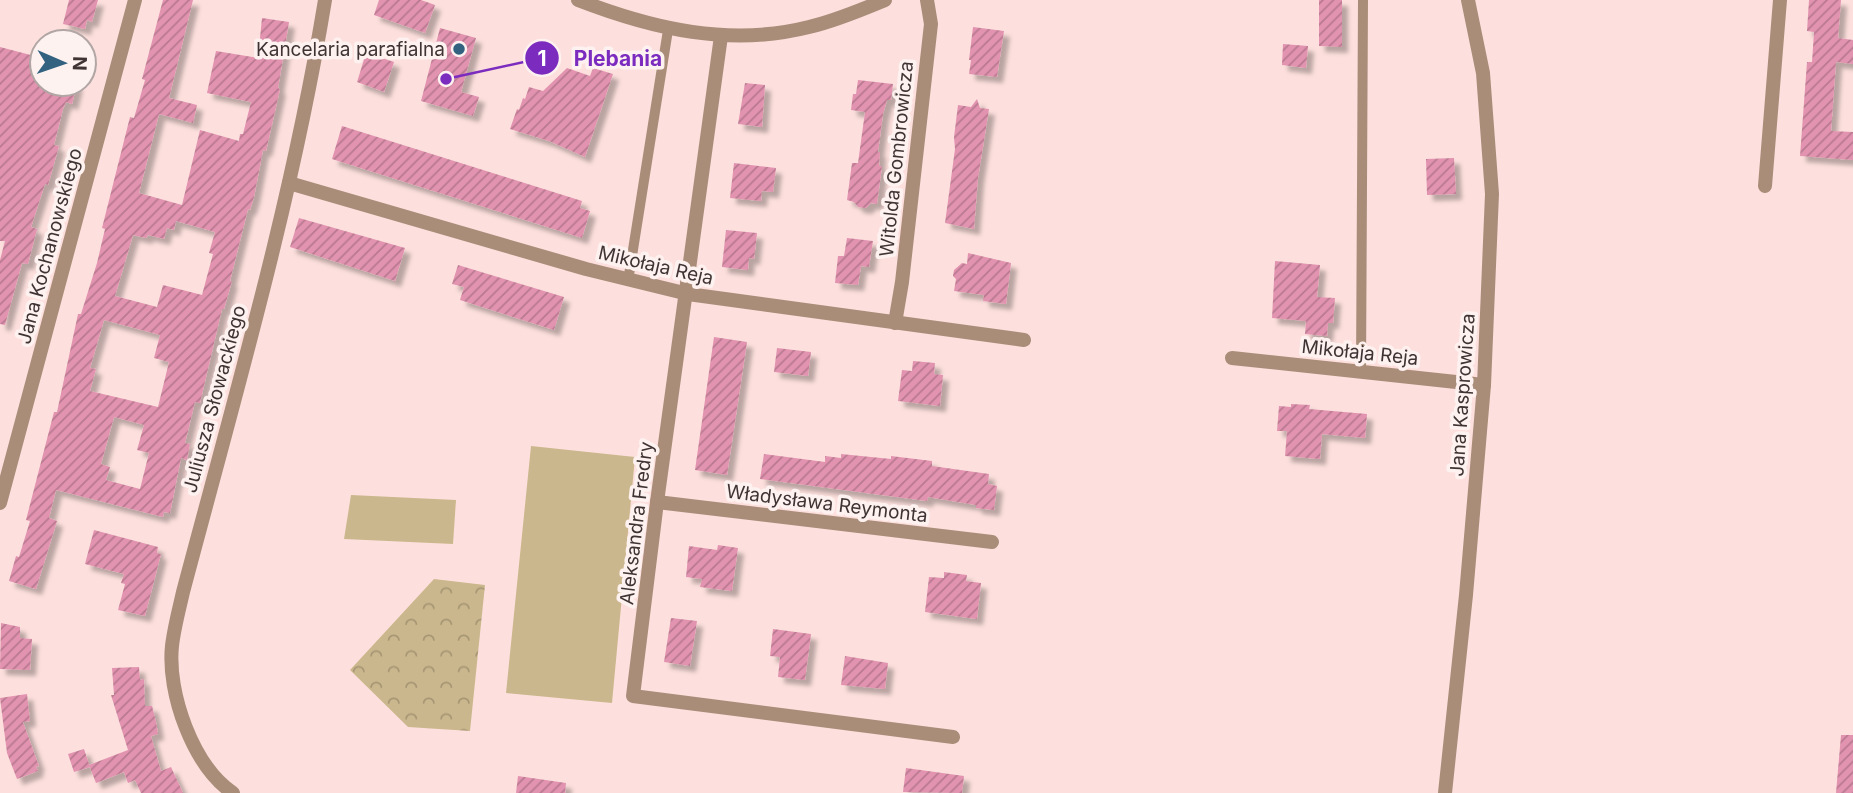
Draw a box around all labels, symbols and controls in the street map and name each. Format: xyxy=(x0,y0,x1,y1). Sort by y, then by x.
north arrow xyxy=(28,28,98,98)
callout: Plebania xyxy=(525,37,676,79)
place label: Kancelaria parafialna xyxy=(256,38,445,61)
marker: Kancelaria parafialna xyxy=(451,41,467,57)
text: 1 xyxy=(537,46,547,71)
text: Plebania xyxy=(574,46,662,71)
text: N xyxy=(68,56,91,71)
street label: Witolda Gombrowicza xyxy=(875,60,918,258)
street label: Jana Kochanowskiego xyxy=(12,146,87,347)
street label: Mikołaja Reja xyxy=(596,241,716,290)
street label: Juliusza Słowackiego xyxy=(178,303,251,495)
street label: Jana Kasprowicza xyxy=(1445,313,1480,477)
street label: Mikołaja Reja xyxy=(1300,335,1420,370)
street label: Aleksandra Fredry xyxy=(615,440,658,606)
street label: Władysława Reymonta xyxy=(725,480,929,527)

